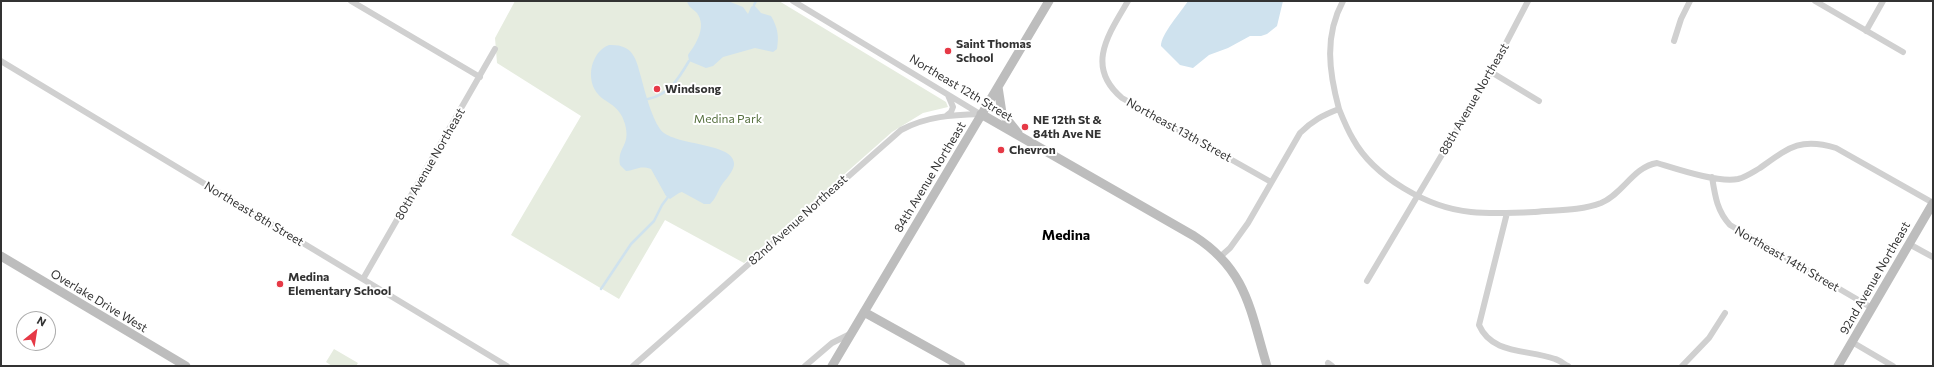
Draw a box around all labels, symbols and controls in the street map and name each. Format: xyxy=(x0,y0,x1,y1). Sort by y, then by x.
place label: Saint Thomas School xyxy=(956,37,1031,65)
street label: 88th Avenue Northeast xyxy=(1436,41,1512,157)
marker: Saint Thomas School xyxy=(943,46,953,56)
street label: Northeast 12th Street xyxy=(907,51,1015,125)
place label: Windsong xyxy=(665,82,721,96)
marker: Windsong xyxy=(652,84,662,94)
street label: Northeast 13th Street xyxy=(1124,95,1234,165)
street label: 80th Avenue Northeast xyxy=(392,105,468,223)
park label: Medina Park xyxy=(694,112,762,126)
place label: NE 12th St & 84th Ave NE xyxy=(1033,113,1102,141)
street label: 84th Avenue Northeast xyxy=(891,119,969,235)
marker: NE 12th St & 84th Ave NE xyxy=(1020,122,1030,132)
place label: Chevron xyxy=(1009,143,1056,157)
marker: Chevron xyxy=(996,145,1006,155)
street label: 82nd Avenue Northeast xyxy=(746,172,850,268)
street label: Northeast 8th Street xyxy=(202,179,306,249)
street label: 92nd Avenue Northeast xyxy=(1837,219,1913,337)
street label: Northeast 14th Street xyxy=(1732,223,1842,295)
district label: Medina xyxy=(1042,227,1090,243)
street label: Overlake Drive West xyxy=(48,266,150,336)
place label: Medina Elementary School xyxy=(288,270,391,298)
marker: Medina Elementary School xyxy=(275,279,285,289)
north arrow xyxy=(16,311,56,351)
text: N xyxy=(35,313,49,329)

